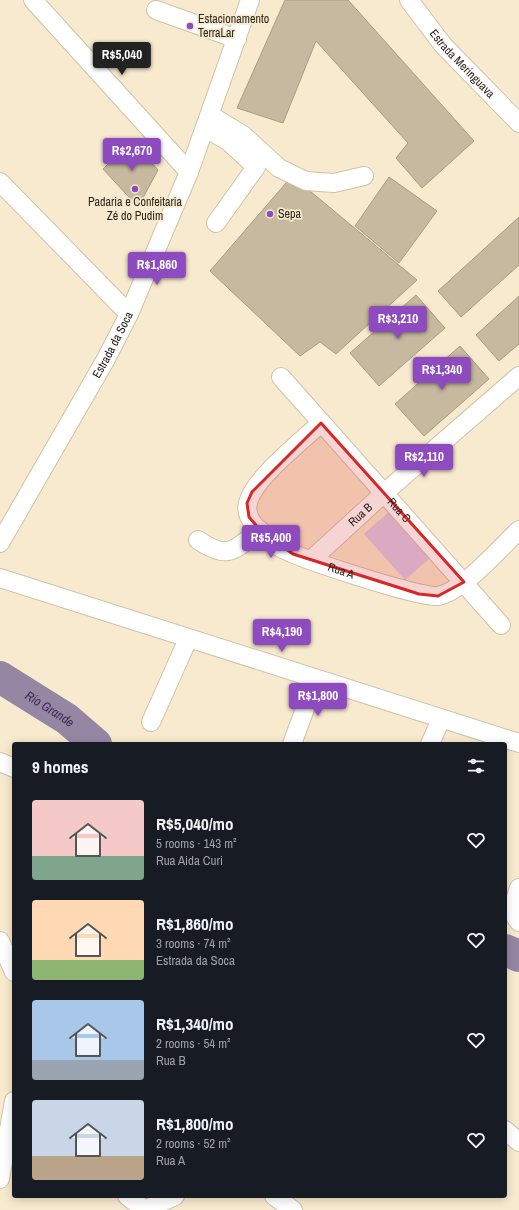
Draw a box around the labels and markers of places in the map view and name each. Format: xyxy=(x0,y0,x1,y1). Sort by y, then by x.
place label: Estacionamento TerraLar xyxy=(198,11,269,41)
marker: Estacionamento TerraLar xyxy=(185,21,195,31)
pin: R$5,040 xyxy=(85,42,159,76)
pin: R$2,670 xyxy=(95,138,169,172)
marker: Padaria e Confeitaria Zé do Pudim xyxy=(130,184,140,194)
place label: Padaria e Confeitaria Zé do Pudim xyxy=(88,194,183,224)
place label: Sepa xyxy=(278,206,302,222)
marker: Sepa xyxy=(265,209,275,219)
pin: R$1,860 xyxy=(120,252,194,286)
pin: R$3,210 xyxy=(361,306,435,340)
pin: R$1,340 xyxy=(405,357,479,391)
pin: R$2,110 xyxy=(387,444,461,478)
pin: R$5,400 xyxy=(234,525,308,559)
pin: R$4,190 xyxy=(245,619,319,653)
pin: R$1,800 xyxy=(281,683,355,717)

